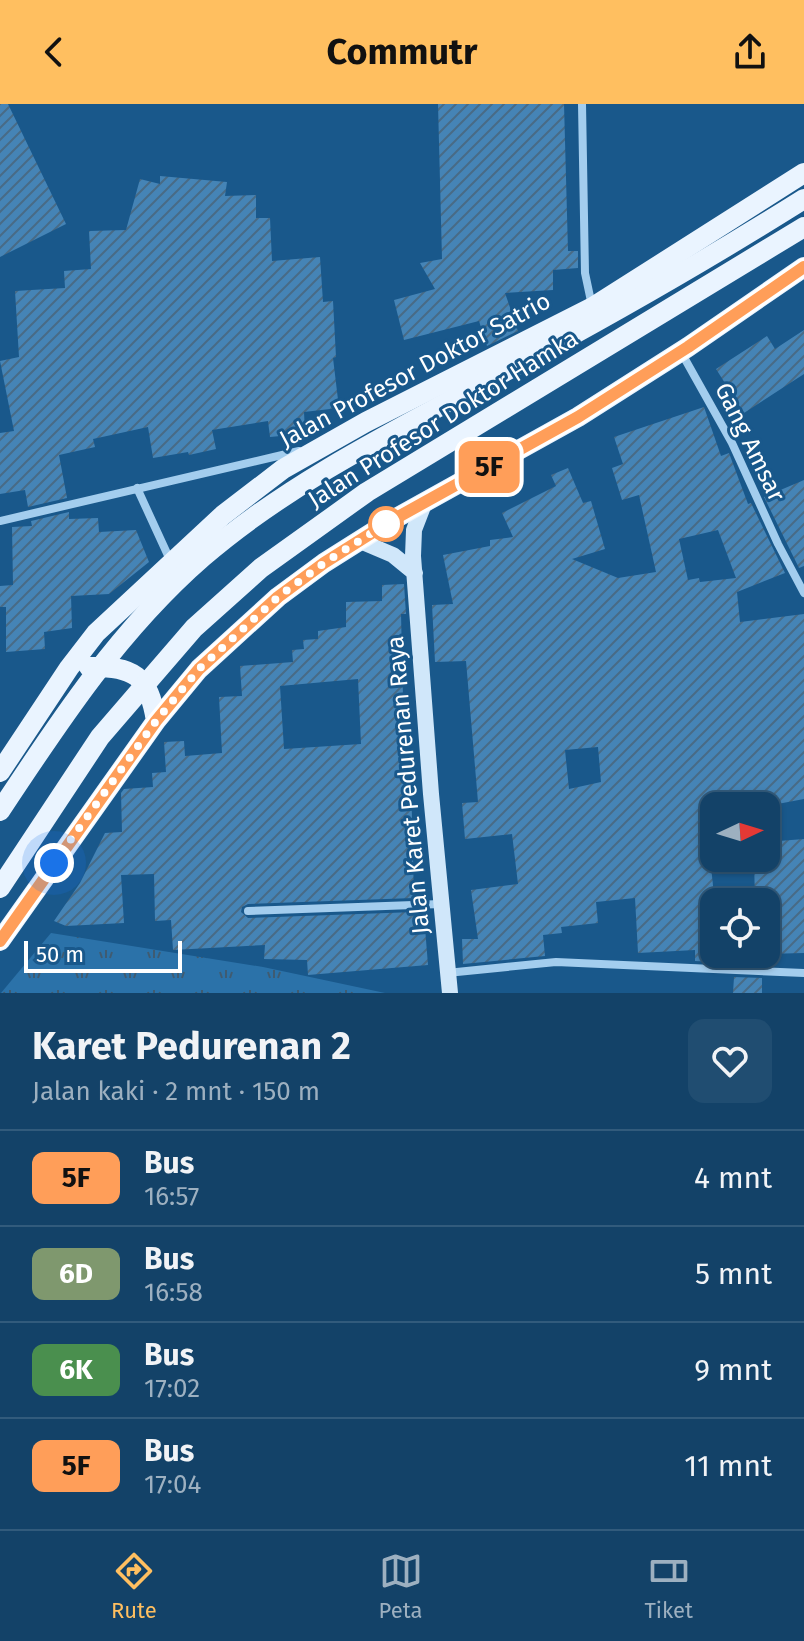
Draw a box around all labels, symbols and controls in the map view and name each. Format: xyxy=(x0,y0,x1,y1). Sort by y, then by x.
icon: back xyxy=(32,30,76,74)
text: Commutr xyxy=(327,30,477,74)
icon: share xyxy=(728,30,772,74)
street label: Jalan Profesor Doktor Satrio xyxy=(275,287,555,453)
street label: Jalan Profesor Doktor Hamka xyxy=(303,324,583,514)
street label: Gang Amsar xyxy=(709,378,791,507)
line badge: 5F xyxy=(453,441,525,493)
text: 5F xyxy=(475,450,503,483)
unlabelled marker xyxy=(369,507,403,541)
street label: Jalan Karet Pedurenan Raya xyxy=(381,635,435,935)
north arrow xyxy=(700,792,780,872)
map controls xyxy=(700,792,780,968)
your location xyxy=(34,843,74,883)
button: locate xyxy=(700,888,780,968)
scale bar xyxy=(24,937,182,973)
text: 50 m xyxy=(36,941,84,968)
button: heart xyxy=(688,1019,772,1103)
text: Karet Pedurenan 2 xyxy=(32,1023,351,1069)
text: Jalan kaki · 2 mnt · 150 m xyxy=(32,1076,320,1107)
text: Bus xyxy=(144,1145,194,1181)
text: 4 mnt xyxy=(694,1160,772,1196)
text: 5F xyxy=(62,1161,90,1194)
text: 16:57 xyxy=(144,1181,199,1212)
text: Bus xyxy=(144,1241,194,1277)
text: 5 mnt xyxy=(695,1256,772,1292)
text: 6D xyxy=(59,1257,93,1290)
text: 16:58 xyxy=(144,1277,203,1308)
text: Bus xyxy=(144,1337,194,1373)
text: 9 mnt xyxy=(694,1352,772,1388)
text: 6K xyxy=(59,1353,93,1386)
text: 17:02 xyxy=(144,1373,200,1404)
text: Bus xyxy=(144,1433,194,1469)
text: 11 mnt xyxy=(684,1448,772,1484)
text: 5F xyxy=(62,1449,90,1482)
text: 17:04 xyxy=(144,1469,201,1500)
tab: Rute xyxy=(111,1549,157,1624)
tab: Peta xyxy=(379,1549,423,1624)
tab: Tiket xyxy=(644,1549,693,1624)

